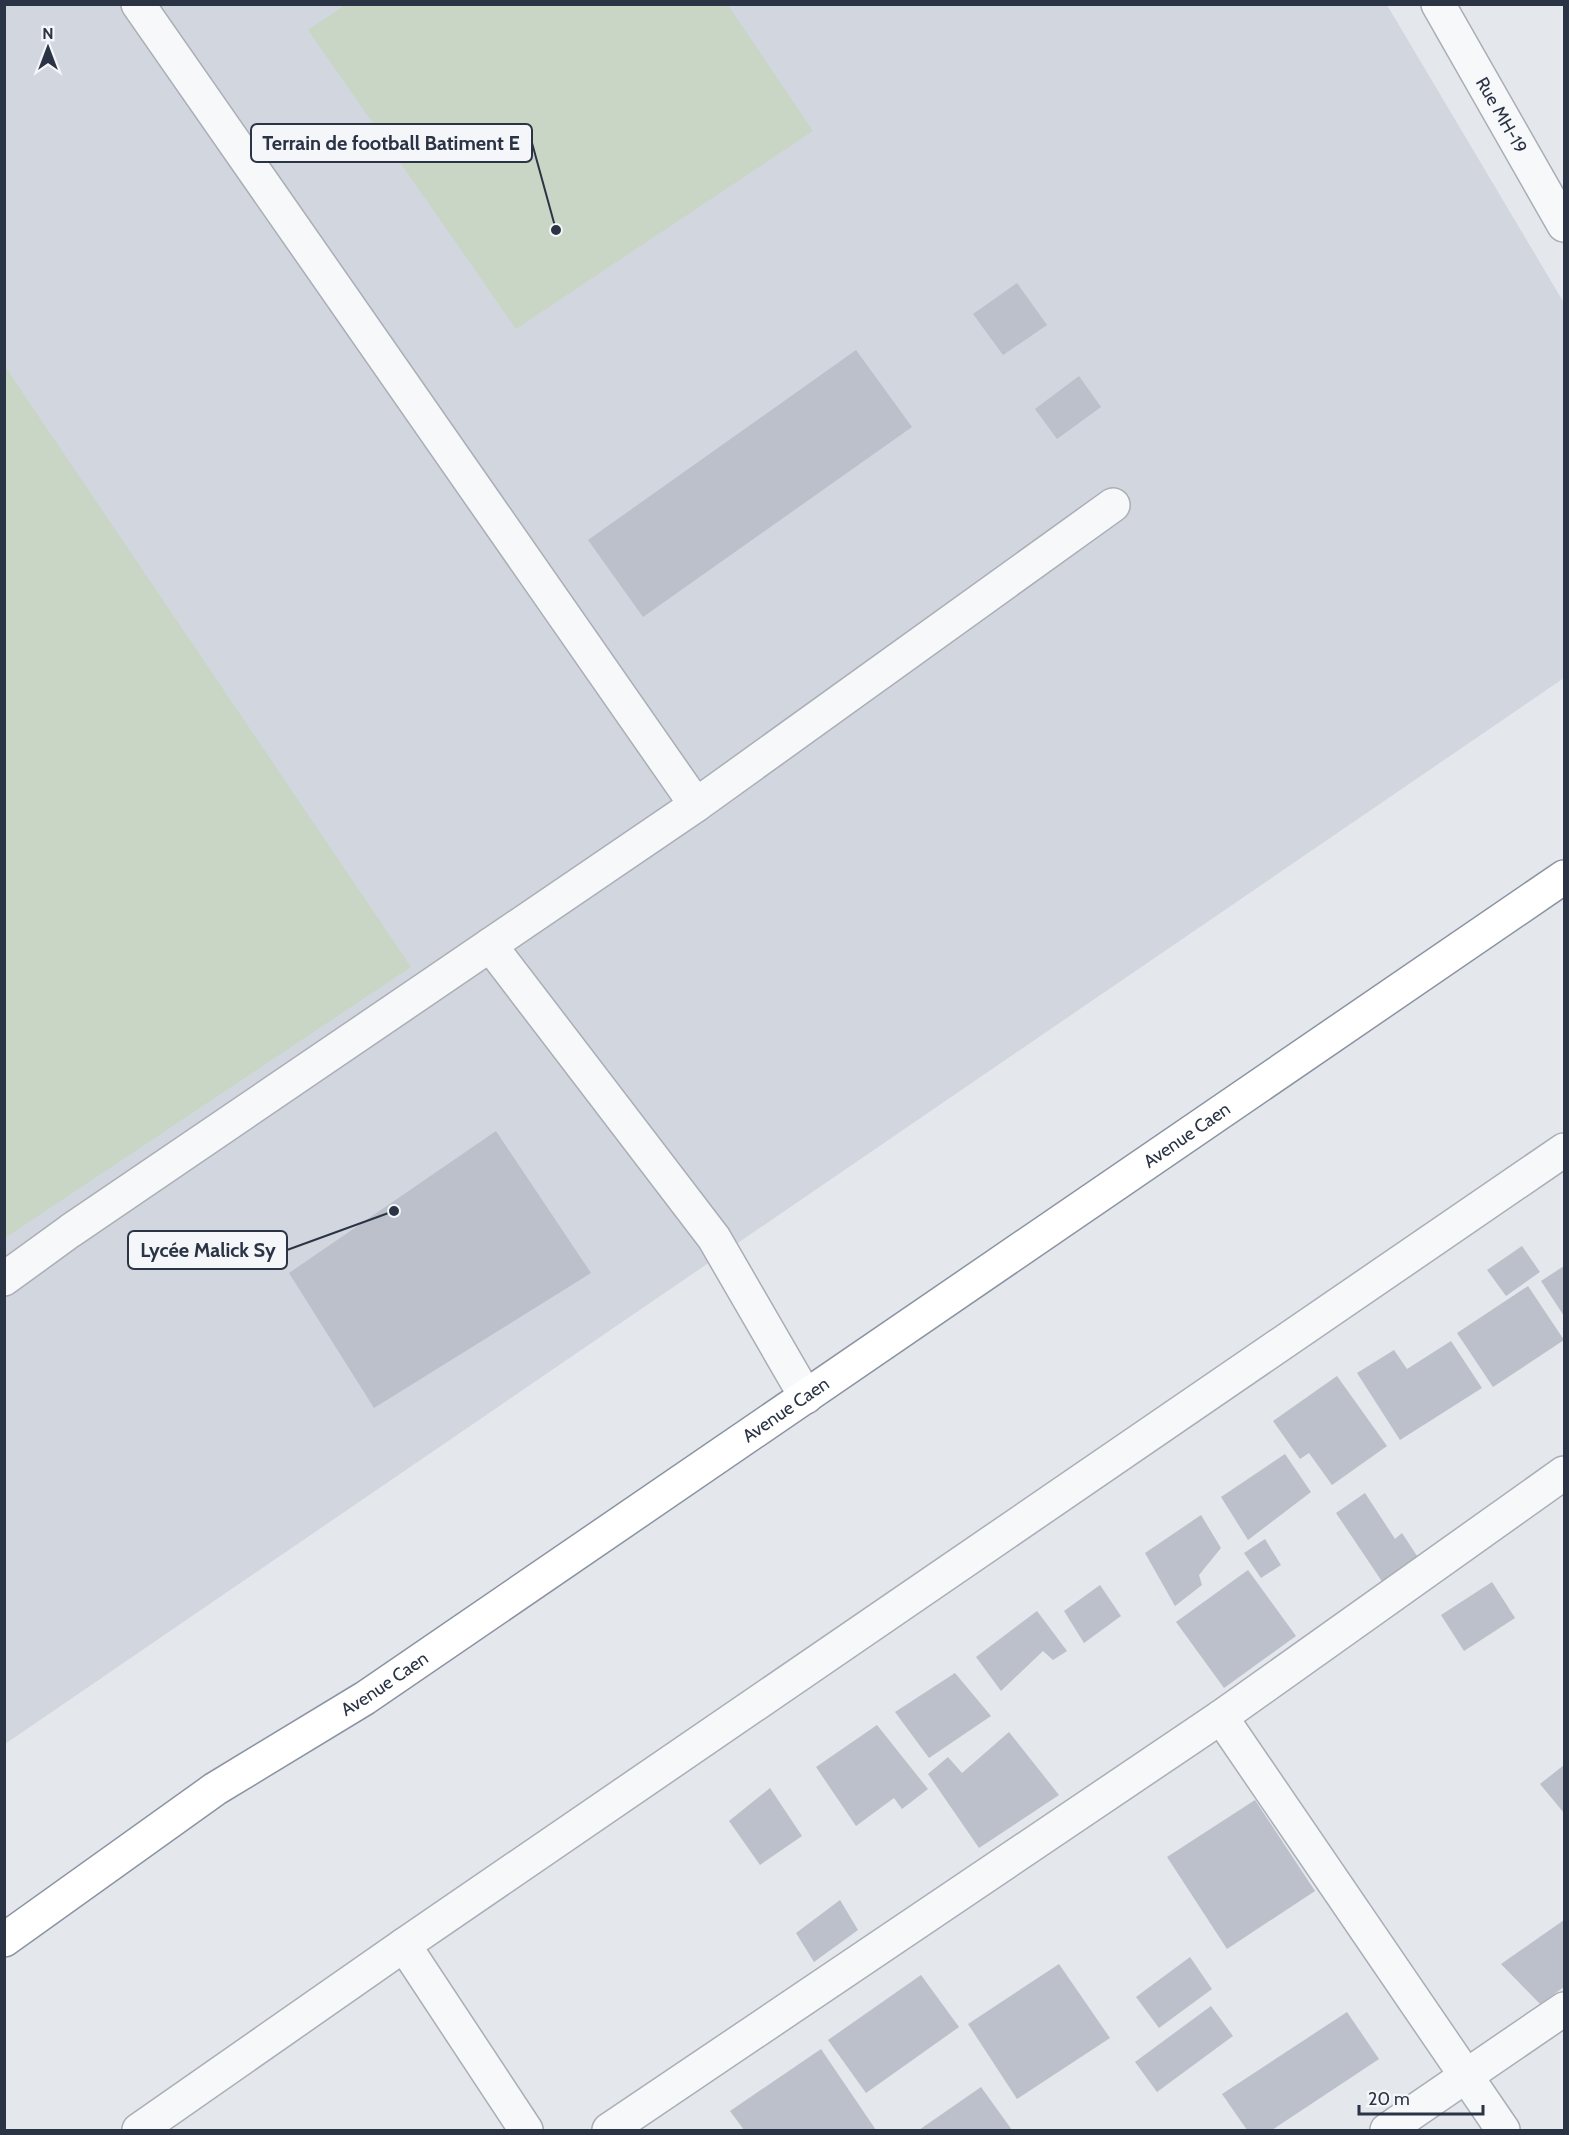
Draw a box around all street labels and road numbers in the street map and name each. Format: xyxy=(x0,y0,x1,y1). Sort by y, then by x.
street label: Rue MH-19 xyxy=(1471,73,1532,157)
street label: Avenue Caen xyxy=(1139,1098,1234,1173)
street label: Avenue Caen xyxy=(738,1372,833,1447)
street label: Avenue Caen xyxy=(337,1647,432,1721)

